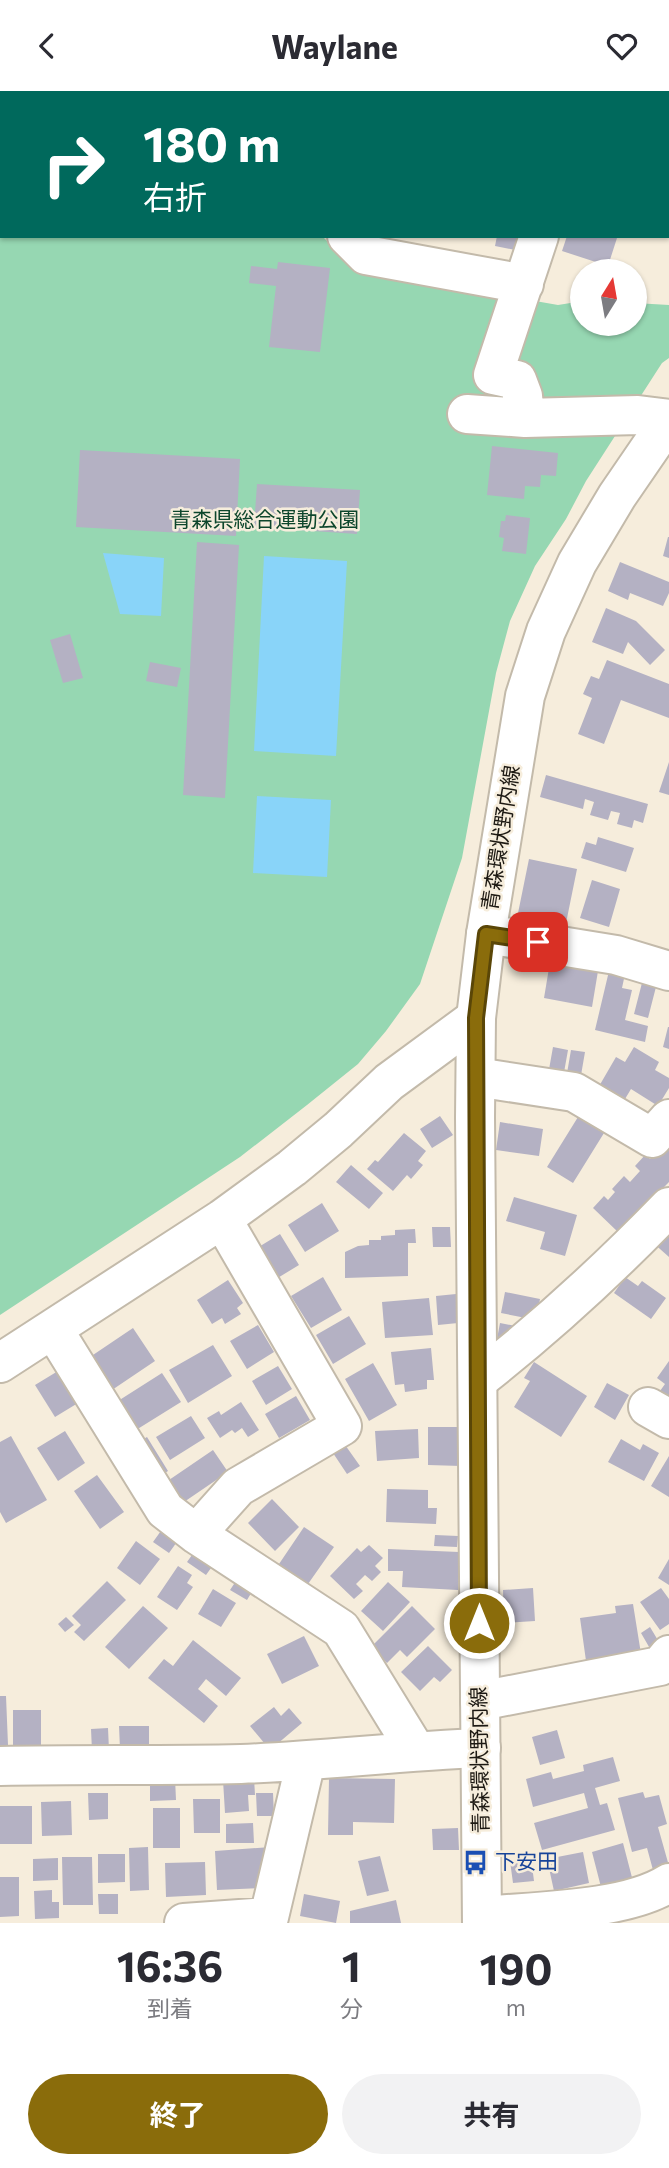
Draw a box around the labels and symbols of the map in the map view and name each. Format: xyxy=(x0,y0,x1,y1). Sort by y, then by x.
north arrow xyxy=(570,259,648,336)
park label: 青森県総合運動公園 xyxy=(171,506,360,531)
street label: 青森環状野内線 xyxy=(476,763,523,912)
pin xyxy=(508,912,568,972)
position arrow xyxy=(442,1586,516,1660)
street label: 青森環状野内線 xyxy=(465,1686,492,1834)
bus stop icon: 下安田 xyxy=(461,1848,489,1876)
place label: 下安田 xyxy=(495,1848,558,1873)

